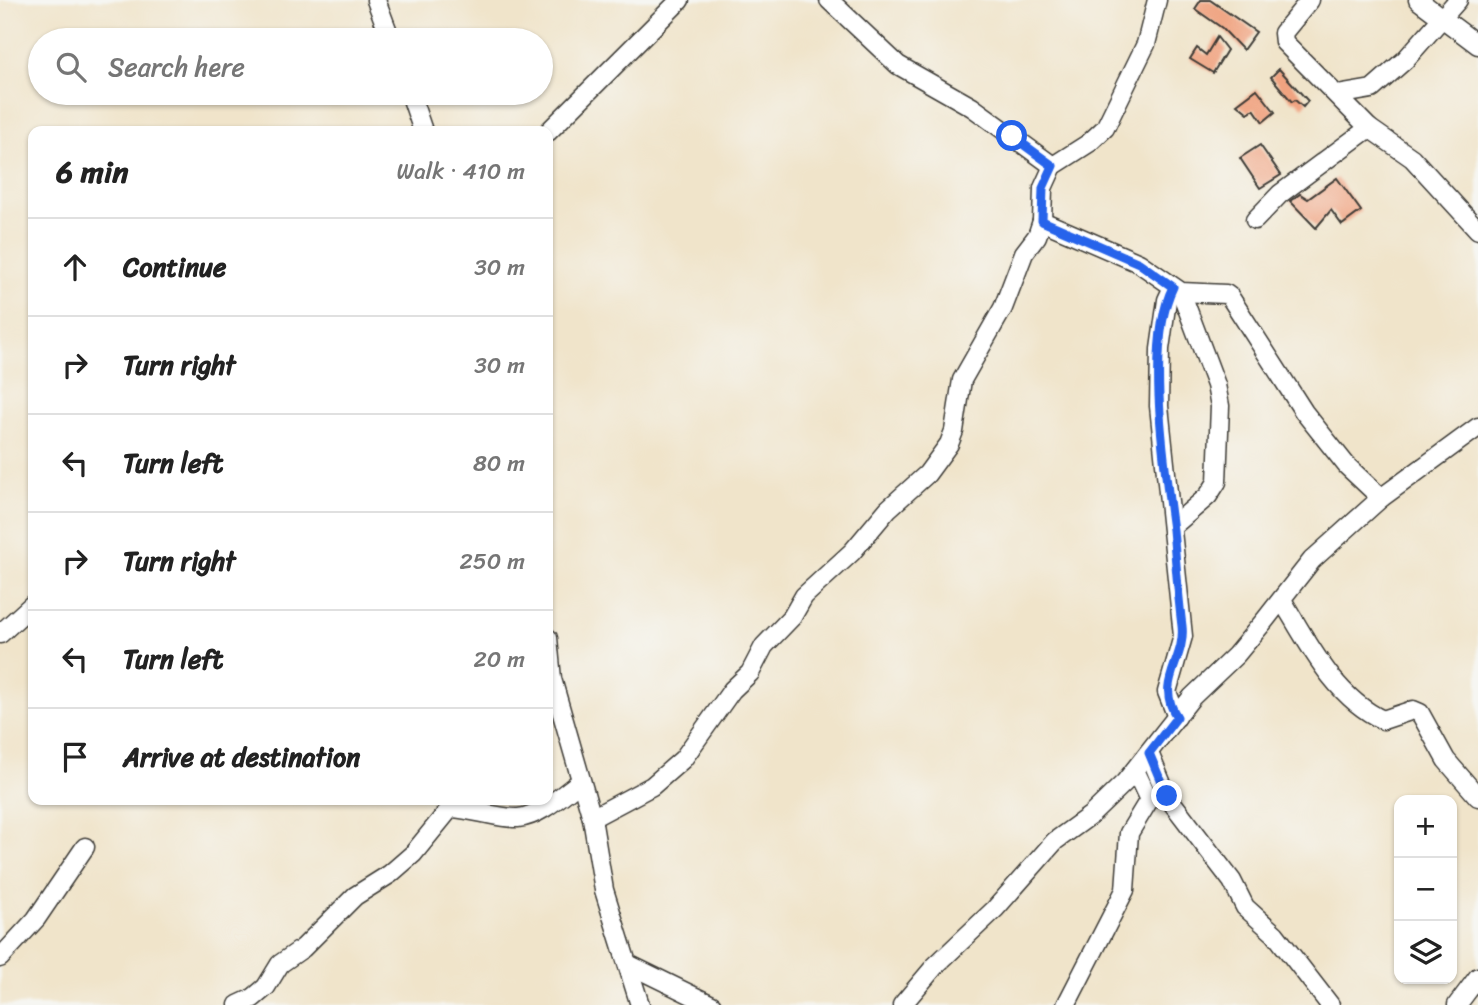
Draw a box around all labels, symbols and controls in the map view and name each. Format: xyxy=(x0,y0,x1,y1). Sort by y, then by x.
search box xyxy=(28,28,553,105)
text: Search here xyxy=(108,44,245,90)
icon: search xyxy=(52,48,90,86)
route start xyxy=(996,120,1027,151)
text: 6 min xyxy=(56,145,128,199)
text: Walk · 410 m xyxy=(396,151,525,192)
text: Continue xyxy=(123,244,226,290)
text: 30 m xyxy=(474,247,525,288)
icon: ahead xyxy=(56,248,94,286)
text: Turn right xyxy=(123,342,236,388)
text: 30 m xyxy=(474,345,525,386)
icon: right xyxy=(56,346,94,384)
text: Turn left xyxy=(123,440,223,486)
text: 80 m xyxy=(473,443,525,484)
icon: left xyxy=(56,444,94,482)
text: Turn right xyxy=(123,538,236,584)
text: 250 m xyxy=(459,541,525,582)
icon: right xyxy=(56,542,94,580)
text: Turn left xyxy=(123,636,223,682)
text: 20 m xyxy=(474,639,525,680)
icon: left xyxy=(56,640,94,678)
text: Arrive at destination xyxy=(123,734,360,780)
icon: arrive xyxy=(56,738,94,776)
route end xyxy=(1151,780,1182,811)
map controls xyxy=(1394,795,1457,984)
button: + xyxy=(1394,795,1457,858)
button: − xyxy=(1394,858,1457,921)
button: layers xyxy=(1394,921,1457,984)

